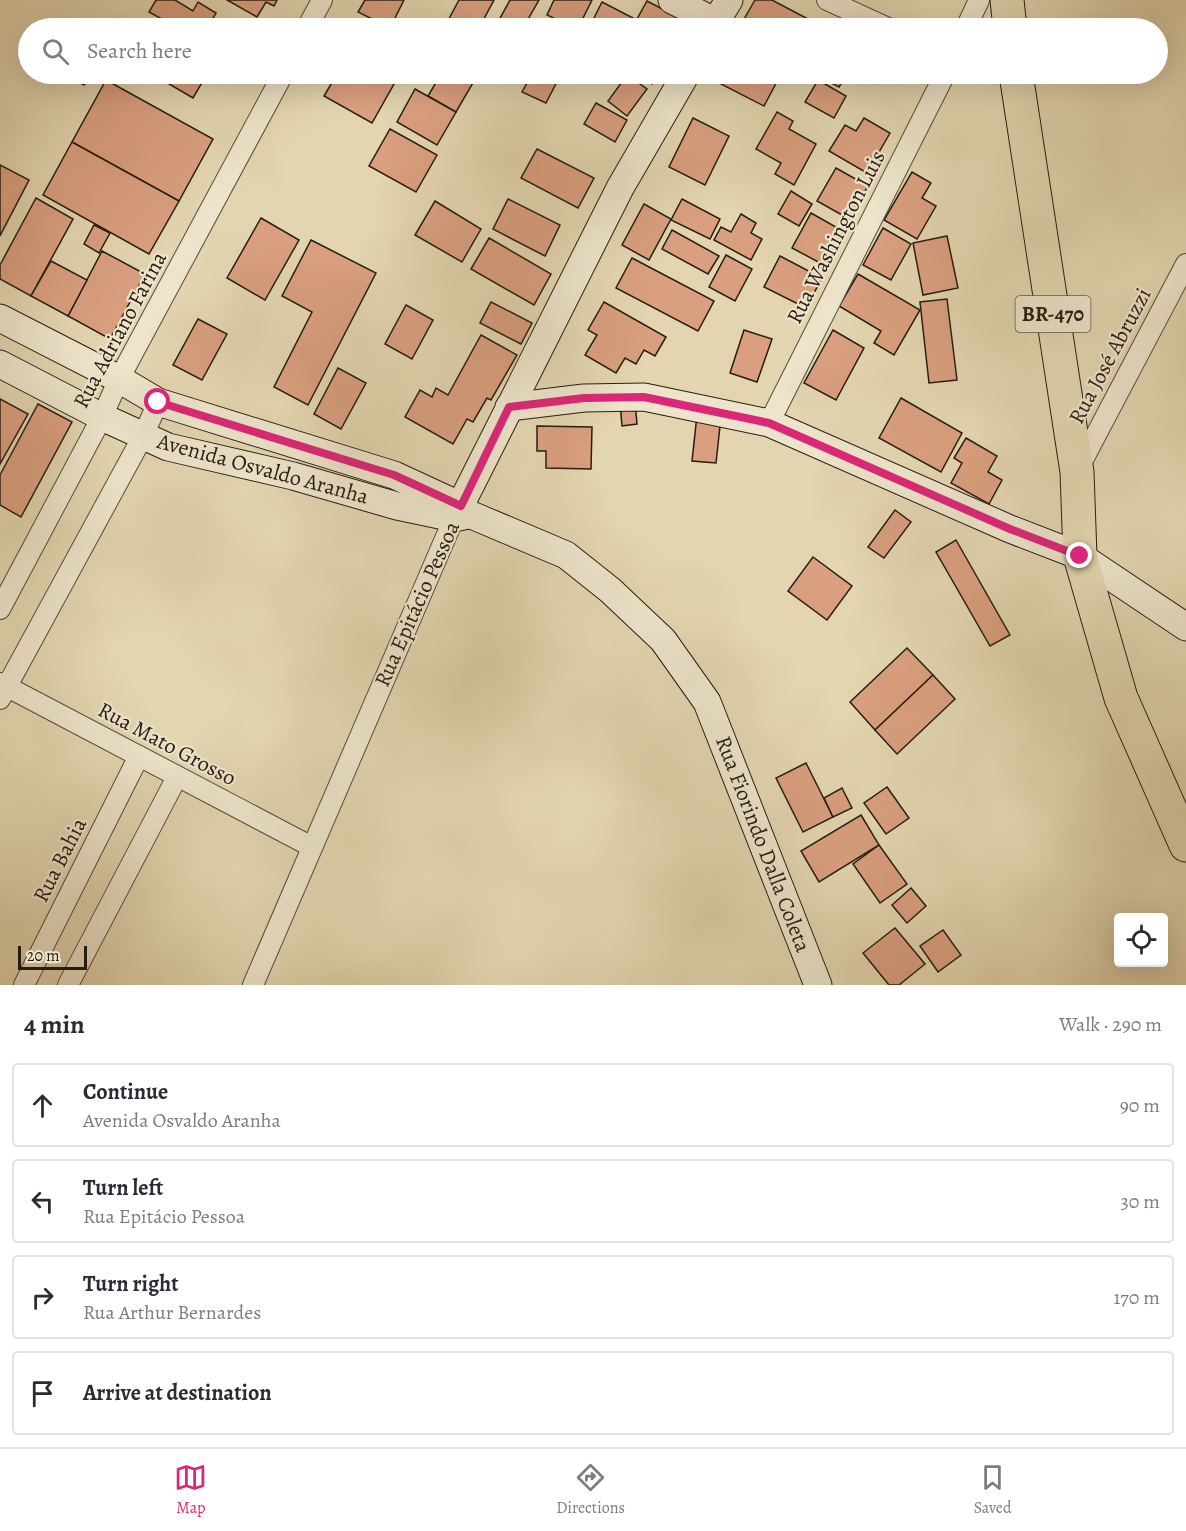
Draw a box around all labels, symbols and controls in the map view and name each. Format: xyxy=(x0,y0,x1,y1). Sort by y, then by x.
search box xyxy=(18,18,1168,84)
icon: search xyxy=(39,35,72,68)
text: Search here xyxy=(87,36,192,66)
street label: Rua Washington Luis xyxy=(779,145,893,329)
street label: Rua Adriano Farina xyxy=(66,246,174,414)
street label: Rua José Abruzzi xyxy=(1062,283,1158,429)
road number: BR-470 xyxy=(1016,296,1090,332)
route start xyxy=(144,388,170,414)
street label: Avenida Osvaldo Aranha xyxy=(153,426,373,512)
street label: Rua Epitácio Pessoa xyxy=(367,516,467,692)
route end xyxy=(1066,542,1092,568)
street label: Rua Mato Grosso xyxy=(93,695,241,793)
street label: Rua Fiorindo Dalla Coleta xyxy=(708,732,818,957)
street label: Rua Bahia xyxy=(26,812,94,907)
map controls xyxy=(1114,913,1168,967)
button: locate xyxy=(1114,913,1168,967)
scale bar xyxy=(18,943,87,970)
text: 20 m xyxy=(27,945,60,967)
text: 4 min xyxy=(24,1007,85,1042)
text: Walk · 290 m xyxy=(1059,1011,1162,1038)
text: Continue xyxy=(83,1077,168,1107)
icon: ahead xyxy=(26,1089,59,1122)
text: 90 m xyxy=(1120,1092,1160,1119)
text: Avenida Osvaldo Aranha xyxy=(83,1107,281,1134)
text: Turn left xyxy=(83,1173,163,1203)
icon: left xyxy=(26,1185,59,1218)
text: 30 m xyxy=(1120,1188,1160,1215)
text: Rua Epitácio Pessoa xyxy=(83,1203,245,1230)
text: Turn right xyxy=(83,1269,179,1299)
icon: right xyxy=(26,1281,59,1314)
text: 170 m xyxy=(1114,1284,1160,1311)
text: Rua Arthur Bernardes xyxy=(83,1299,261,1326)
icon: arrive xyxy=(26,1377,59,1410)
text: Arrive at destination xyxy=(83,1378,272,1408)
tab: Map xyxy=(174,1461,207,1519)
tab: Directions xyxy=(556,1461,625,1519)
tab: Saved xyxy=(974,1461,1012,1519)

